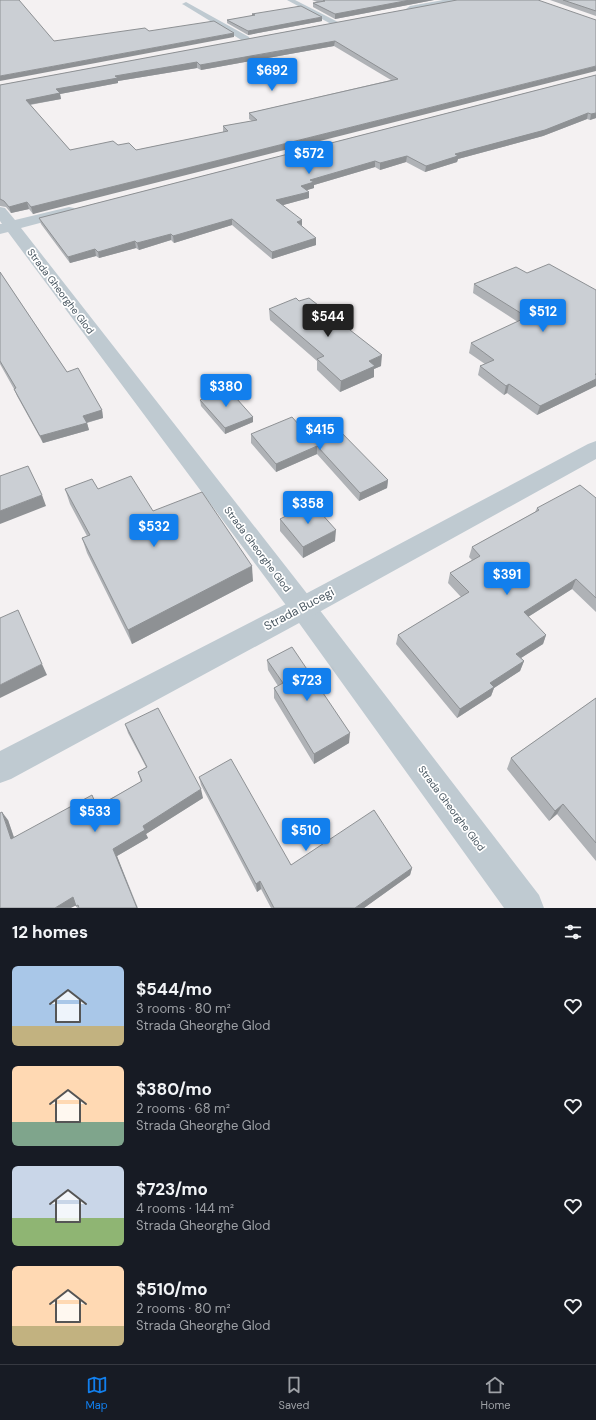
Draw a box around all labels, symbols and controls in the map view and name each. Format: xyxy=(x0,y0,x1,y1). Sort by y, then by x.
pin: $692 xyxy=(248,58,296,92)
text: $692 xyxy=(256,62,288,79)
pin: $572 xyxy=(285,141,333,175)
text: $572 xyxy=(294,145,324,162)
street label: Strada Gheorghe Glod xyxy=(24,246,97,337)
pin: $512 xyxy=(519,299,567,333)
text: $512 xyxy=(529,303,557,320)
pin: $544 xyxy=(304,304,352,338)
text: $544 xyxy=(312,308,344,325)
pin: $380 xyxy=(202,374,250,408)
text: $380 xyxy=(209,378,243,395)
pin: $415 xyxy=(296,417,344,451)
text: $415 xyxy=(305,421,335,438)
pin: $358 xyxy=(284,491,332,525)
text: $358 xyxy=(292,495,324,512)
street label: Strada Gheorghe Glod xyxy=(221,504,294,595)
pin: $532 xyxy=(130,514,178,548)
text: $532 xyxy=(138,518,170,535)
pin: $391 xyxy=(483,562,531,596)
text: $391 xyxy=(493,566,521,583)
street label: Strada Bucegi xyxy=(261,584,337,634)
pin: $723 xyxy=(283,668,331,702)
text: $723 xyxy=(292,672,322,689)
street label: Strada Gheorghe Glod xyxy=(415,763,488,854)
pin: $533 xyxy=(71,799,119,833)
text: $533 xyxy=(79,803,111,820)
pin: $510 xyxy=(282,818,330,852)
text: $510 xyxy=(291,822,321,839)
text: 12 homes xyxy=(12,921,88,943)
icon: filters xyxy=(562,921,584,943)
text: $544/mo xyxy=(136,978,212,1000)
icon: home xyxy=(44,982,92,1030)
icon: heart xyxy=(562,995,584,1017)
text: 3 rooms · 80 m² xyxy=(136,1000,231,1017)
text: Strada Gheorghe Glod xyxy=(136,1017,270,1034)
text: $380/mo xyxy=(136,1078,212,1100)
icon: home xyxy=(44,1082,92,1130)
icon: heart xyxy=(562,1095,584,1117)
text: 2 rooms · 68 m² xyxy=(136,1100,230,1117)
text: Strada Gheorghe Glod xyxy=(136,1117,270,1134)
text: $723/mo xyxy=(136,1178,208,1200)
icon: home xyxy=(44,1182,92,1230)
icon: heart xyxy=(562,1195,584,1217)
text: 4 rooms · 144 m² xyxy=(136,1200,234,1217)
text: Strada Gheorghe Glod xyxy=(136,1217,270,1234)
text: $510/mo xyxy=(136,1278,208,1300)
icon: home xyxy=(44,1282,92,1330)
icon: heart xyxy=(562,1295,584,1317)
text: 2 rooms · 80 m² xyxy=(136,1300,231,1317)
text: Strada Gheorghe Glod xyxy=(136,1317,270,1334)
tab: Map xyxy=(85,1374,108,1412)
tab: Saved xyxy=(279,1374,309,1412)
tab: Home xyxy=(480,1374,510,1412)

